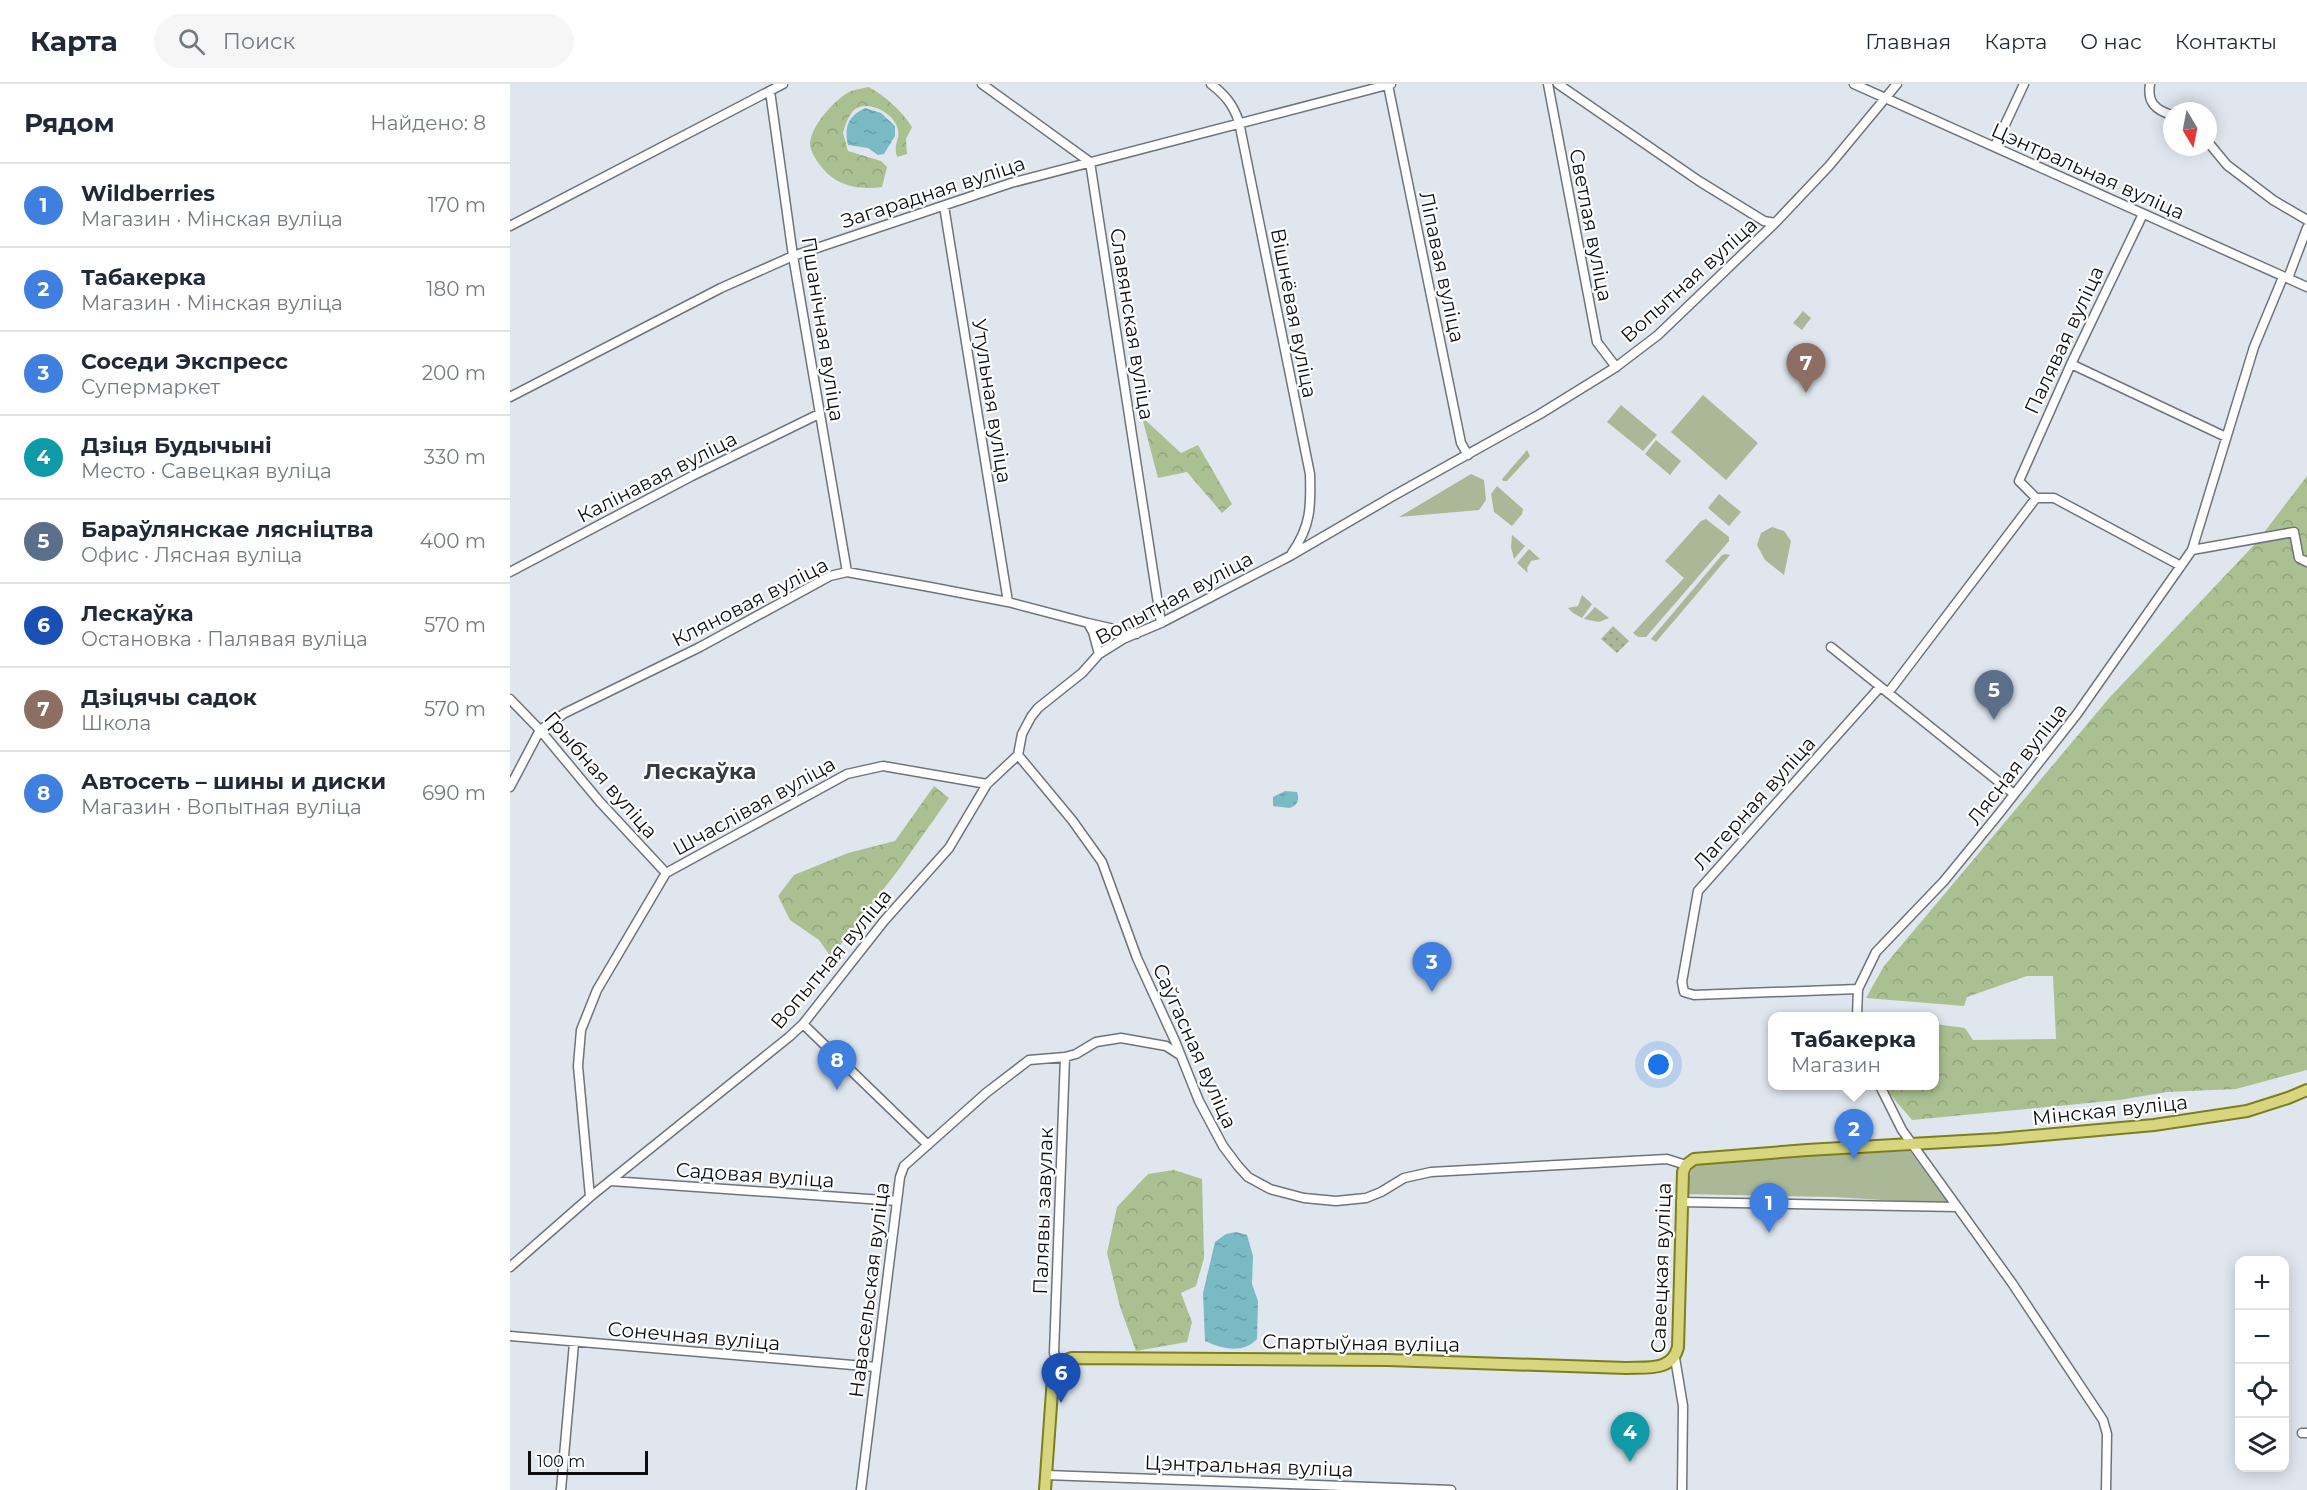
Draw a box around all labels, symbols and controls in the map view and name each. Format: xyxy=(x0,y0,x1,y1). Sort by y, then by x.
search box xyxy=(154,14,574,68)
text: Карта xyxy=(30,24,118,58)
icon: search xyxy=(175,25,208,58)
text: Поиск xyxy=(223,28,295,55)
text: Главная xyxy=(1865,29,1951,54)
text: Карта xyxy=(1984,29,2047,54)
text: О нас xyxy=(2080,29,2142,54)
text: Контакты xyxy=(2175,29,2277,54)
north arrow xyxy=(2163,102,2217,156)
text: Рядом xyxy=(24,107,115,139)
text: Найдено: 8 xyxy=(370,111,486,135)
street label: Цэнтральная вуліца xyxy=(1988,118,2188,224)
street label: Светлая вуліца xyxy=(1564,147,1618,303)
street label: Загарадная вуліца xyxy=(838,151,1028,233)
text: Wildberries xyxy=(81,180,215,207)
street label: Ліпавая вуліца xyxy=(1414,189,1470,345)
text: 1 xyxy=(40,193,47,217)
text: 170 m xyxy=(428,193,486,217)
text: Магазин · Мінская вуліца xyxy=(81,207,343,231)
street label: Вопытная вуліца xyxy=(1616,212,1762,348)
street label: Славянская вуліца xyxy=(1105,226,1159,422)
street label: Вішнёвая вуліца xyxy=(1266,226,1322,400)
street label: Пшанічная вуліца xyxy=(797,235,849,423)
street label: Палявая вуліца xyxy=(2019,262,2109,418)
text: Табакерка xyxy=(81,264,206,291)
text: 2 xyxy=(38,277,49,301)
text: 180 m xyxy=(426,277,486,301)
text: Магазин · Мінская вуліца xyxy=(81,291,343,315)
street label: Утульная вуліца xyxy=(967,317,1017,485)
pin: 7 xyxy=(1786,344,1826,393)
text: Соседи Экспресс xyxy=(81,348,288,375)
text: 3 xyxy=(38,361,49,385)
text: 200 m xyxy=(422,361,486,385)
text: Супермаркет xyxy=(81,375,220,399)
street label: Калінавая вуліца xyxy=(573,426,741,528)
text: Дзіця Будычыні xyxy=(81,432,272,459)
text: 4 xyxy=(37,445,50,469)
text: 330 m xyxy=(424,445,486,469)
text: Место · Савецкая вуліца xyxy=(81,459,332,483)
text: Бараўлянскае лясніцтва xyxy=(81,516,374,543)
text: 5 xyxy=(38,529,49,553)
text: 400 m xyxy=(420,529,486,553)
text: Офис · Лясная вуліца xyxy=(81,543,302,567)
street label: Вопытная вуліца xyxy=(1091,546,1257,650)
street label: Кляновая вуліца xyxy=(668,552,832,652)
text: Лескаўка xyxy=(81,600,194,627)
text: 6 xyxy=(37,613,50,637)
text: 570 m xyxy=(424,613,486,637)
text: Остановка · Палявая вуліца xyxy=(81,627,368,651)
pin: 5 xyxy=(1974,670,2014,720)
text: Дзіцячы садок xyxy=(81,684,257,711)
text: 7 xyxy=(37,697,50,721)
text: 570 m xyxy=(424,697,486,721)
street label: Лясная вуліца xyxy=(1962,698,2072,830)
street label: Грыбная вуліца xyxy=(539,707,663,843)
text: Школа xyxy=(81,711,151,735)
street label: Лагерная вуліца xyxy=(1688,731,1820,875)
street label: Шчаслівая вуліца xyxy=(669,751,839,861)
district label: Лескаўка xyxy=(644,758,756,785)
text: Автосеть – шины и диски xyxy=(81,768,386,795)
text: 8 xyxy=(37,781,50,805)
text: 690 m xyxy=(422,781,486,805)
text: Магазин · Вопытная вуліца xyxy=(81,795,362,819)
street label: Вопытная вуліца xyxy=(766,884,896,1034)
pin: 3 xyxy=(1412,942,1452,992)
street label: Саўгасная вуліца xyxy=(1148,960,1242,1132)
popup xyxy=(1768,1012,1939,1090)
text: Табакерка xyxy=(1791,1026,1916,1053)
pin: 8 xyxy=(818,1040,856,1090)
your location xyxy=(1644,1050,1673,1079)
text: Магазин xyxy=(1791,1053,1881,1077)
street label: Мінская вуліца xyxy=(2031,1090,2189,1130)
pin: 2 xyxy=(1834,1110,1874,1159)
street label: Палявы завулак xyxy=(1028,1127,1058,1295)
street label: Садовая вуліца xyxy=(675,1157,835,1193)
street label: Навасельская вуліца xyxy=(844,1181,894,1399)
street label: Савецкая вуліца xyxy=(1646,1182,1676,1354)
pin: 1 xyxy=(1750,1184,1788,1233)
map controls xyxy=(2235,1256,2289,1472)
button: + xyxy=(2235,1256,2289,1310)
button: − xyxy=(2235,1310,2289,1364)
street label: Сонечная вуліца xyxy=(607,1316,781,1356)
street label: Спартыўная вуліца xyxy=(1262,1329,1460,1357)
pin: 6 xyxy=(1042,1354,1080,1403)
button: locate xyxy=(2235,1364,2289,1418)
pin: 4 xyxy=(1610,1412,1650,1462)
button: layers xyxy=(2235,1418,2289,1472)
scale bar xyxy=(528,1448,648,1476)
street label: Цэнтральная вуліца xyxy=(1144,1450,1354,1482)
text: 100 m xyxy=(537,1452,585,1471)

